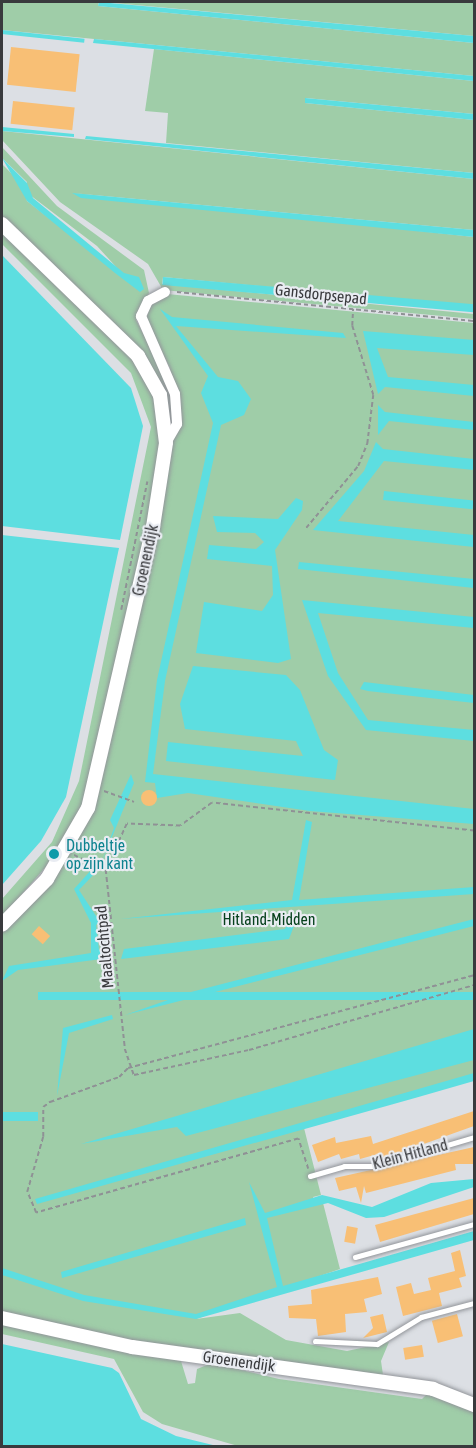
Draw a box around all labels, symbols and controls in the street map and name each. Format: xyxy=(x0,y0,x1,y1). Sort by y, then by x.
street label: Gansdorpsepad xyxy=(274,280,368,308)
street label: Groenendijk xyxy=(128,522,162,598)
place label: Dubbeltje op zijn kant xyxy=(66,835,133,873)
marker: Dubbeltje op zijn kant xyxy=(47,847,61,861)
street label: Maaltochtpad xyxy=(91,905,117,989)
park label: Hitland-Midden xyxy=(222,909,316,929)
street label: Klein Hitland xyxy=(370,1135,450,1173)
street label: Groenendijk xyxy=(202,1346,276,1376)

